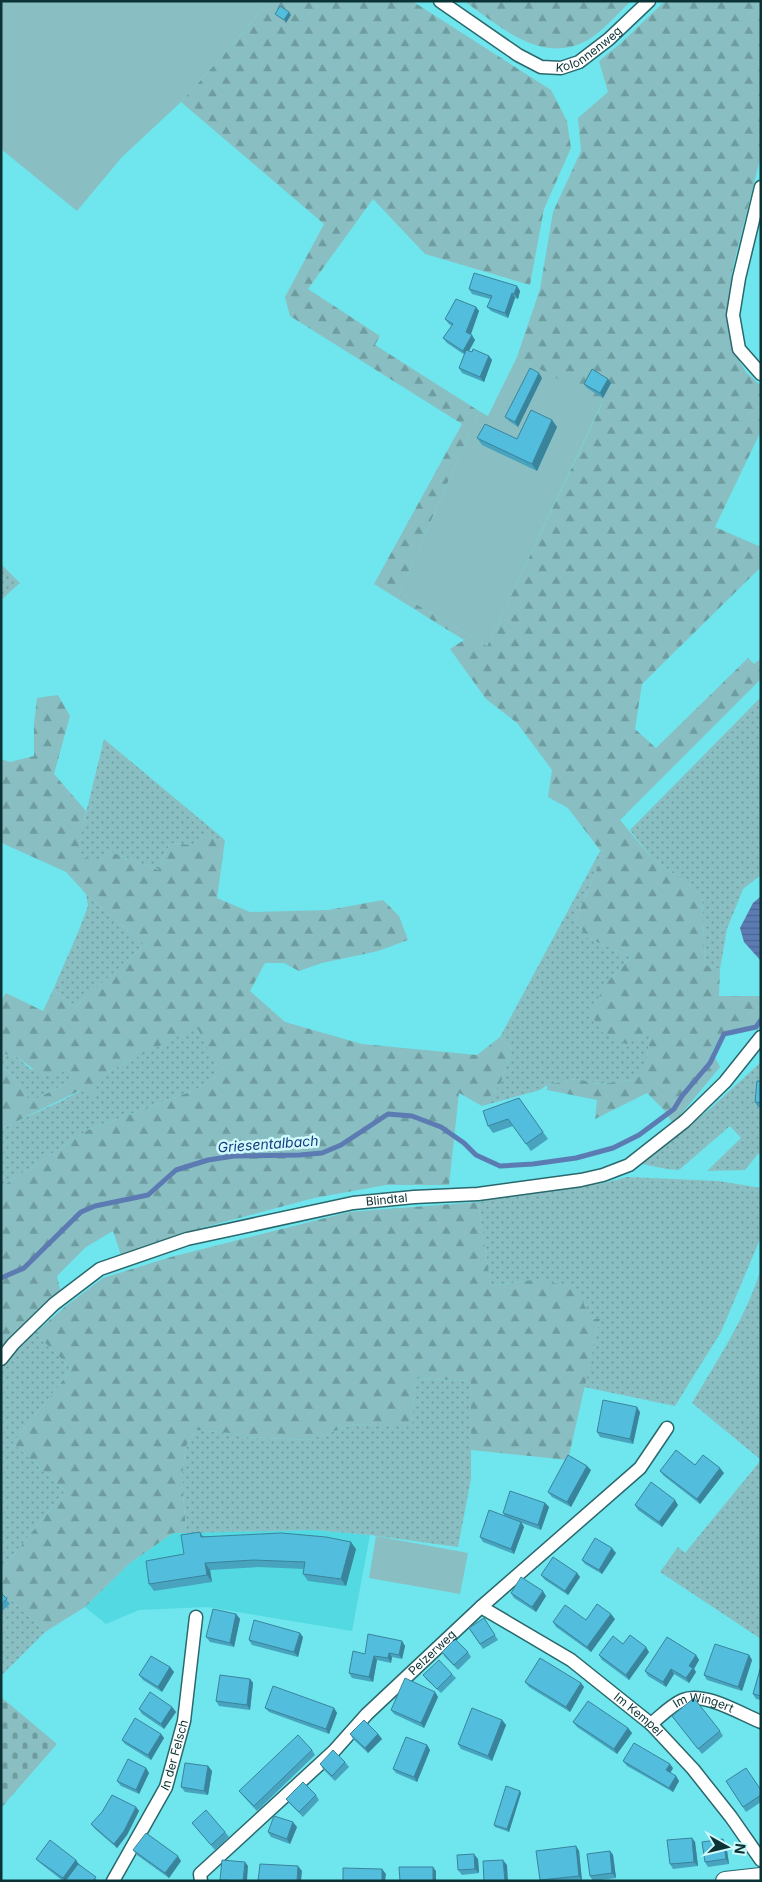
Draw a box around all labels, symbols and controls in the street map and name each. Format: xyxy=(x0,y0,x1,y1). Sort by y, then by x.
street label: Kolonnenweg xyxy=(555,23,625,75)
water label: Griesentalbach xyxy=(217,1131,319,1156)
street label: Blindtal xyxy=(365,1190,408,1209)
street label: Pelzerweg xyxy=(405,1627,459,1678)
street label: Im Kempel xyxy=(611,1689,666,1739)
street label: Im Wingert xyxy=(670,1690,736,1716)
street label: In der Felsch xyxy=(157,1718,191,1793)
north arrow xyxy=(702,1822,752,1872)
text: N xyxy=(731,1842,750,1855)

